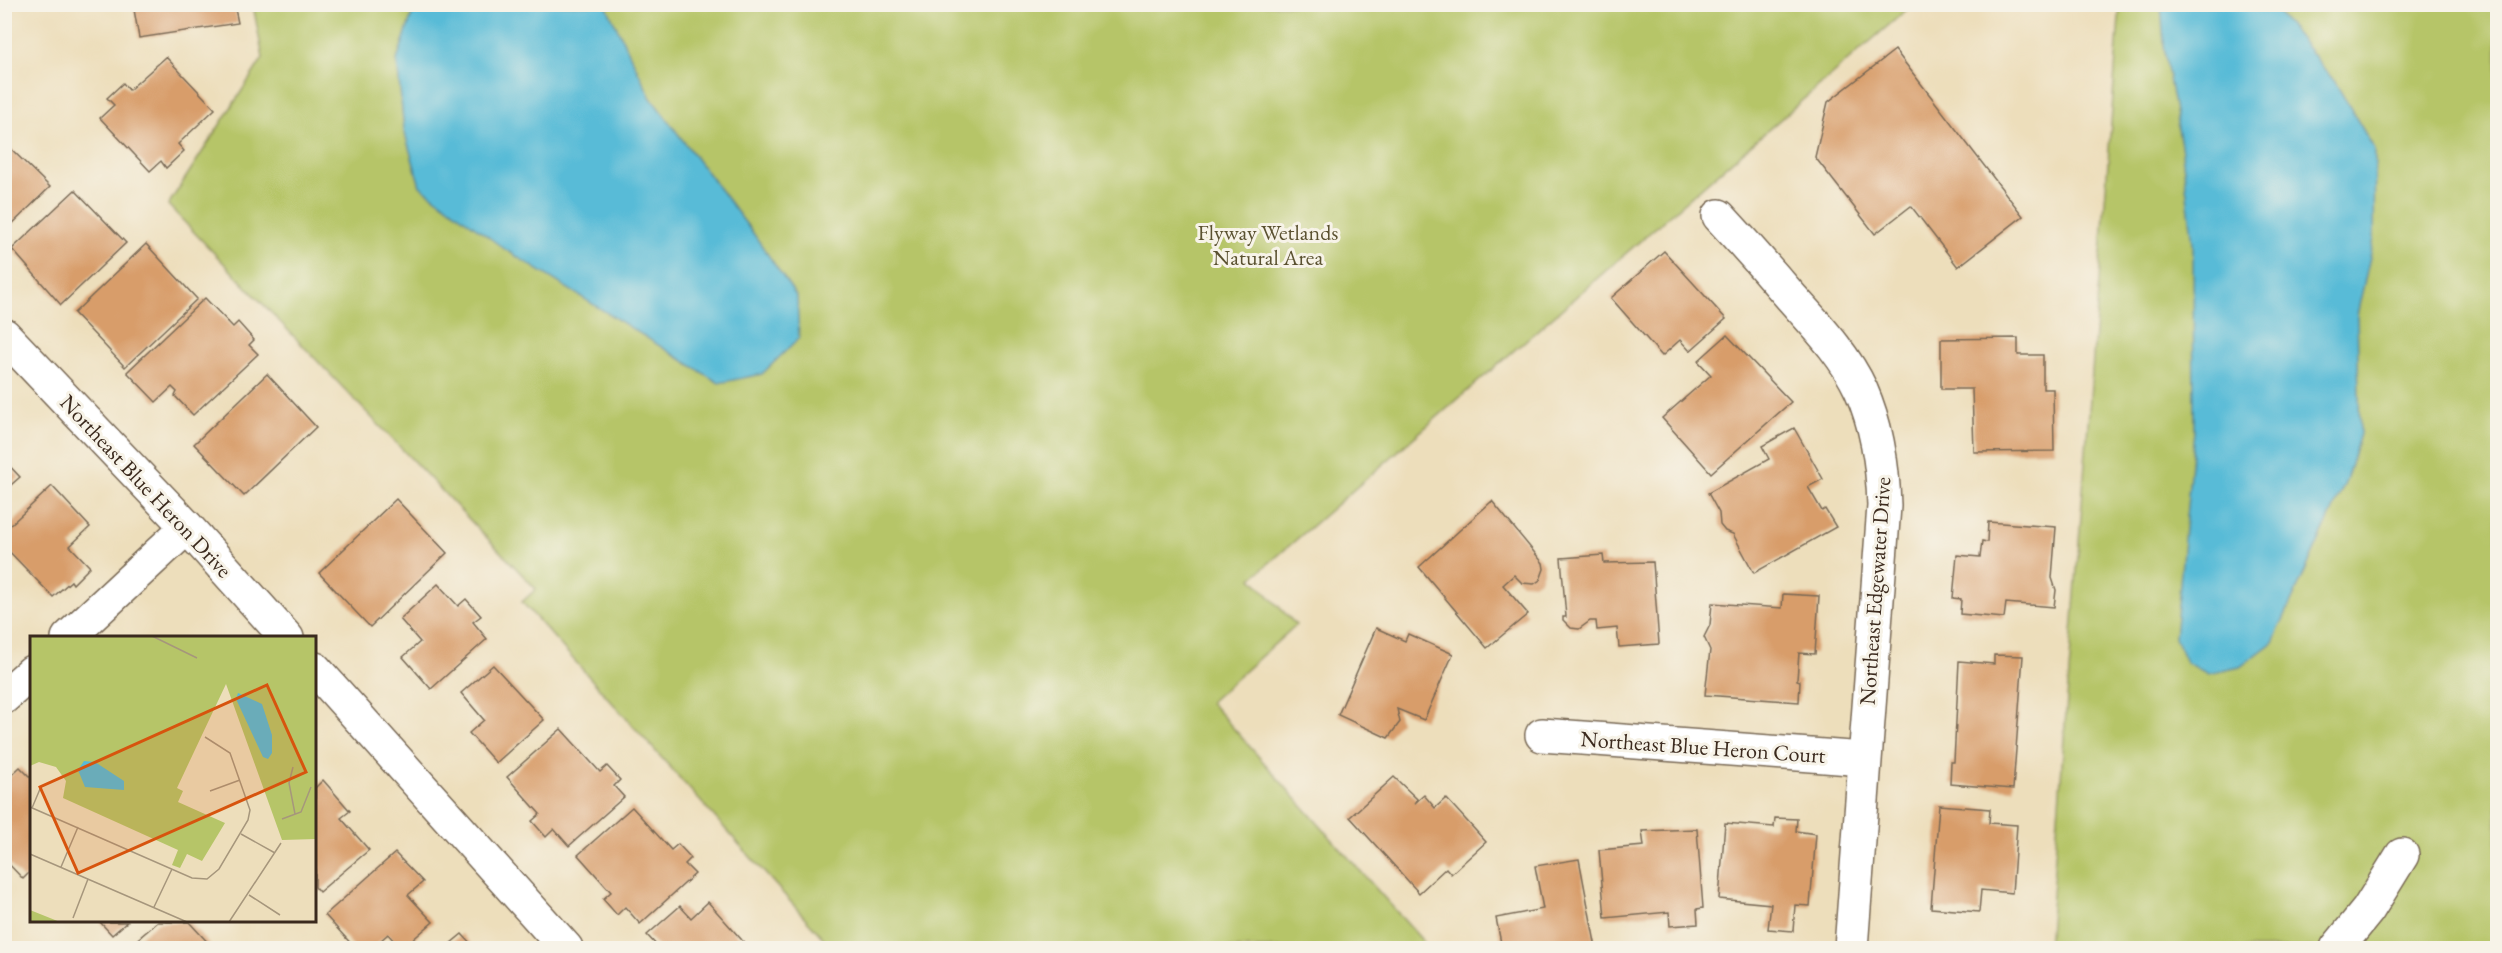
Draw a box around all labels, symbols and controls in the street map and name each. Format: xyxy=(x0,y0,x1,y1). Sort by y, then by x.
park label: Flyway Wetlands Natural Area xyxy=(1198,218,1338,272)
street label: Northeast Blue Heron Drive xyxy=(54,388,239,584)
street label: Northeast Edgewater Drive xyxy=(1853,476,1897,706)
inset map xyxy=(30,636,316,923)
street label: Northeast Blue Heron Court xyxy=(1580,724,1827,770)

